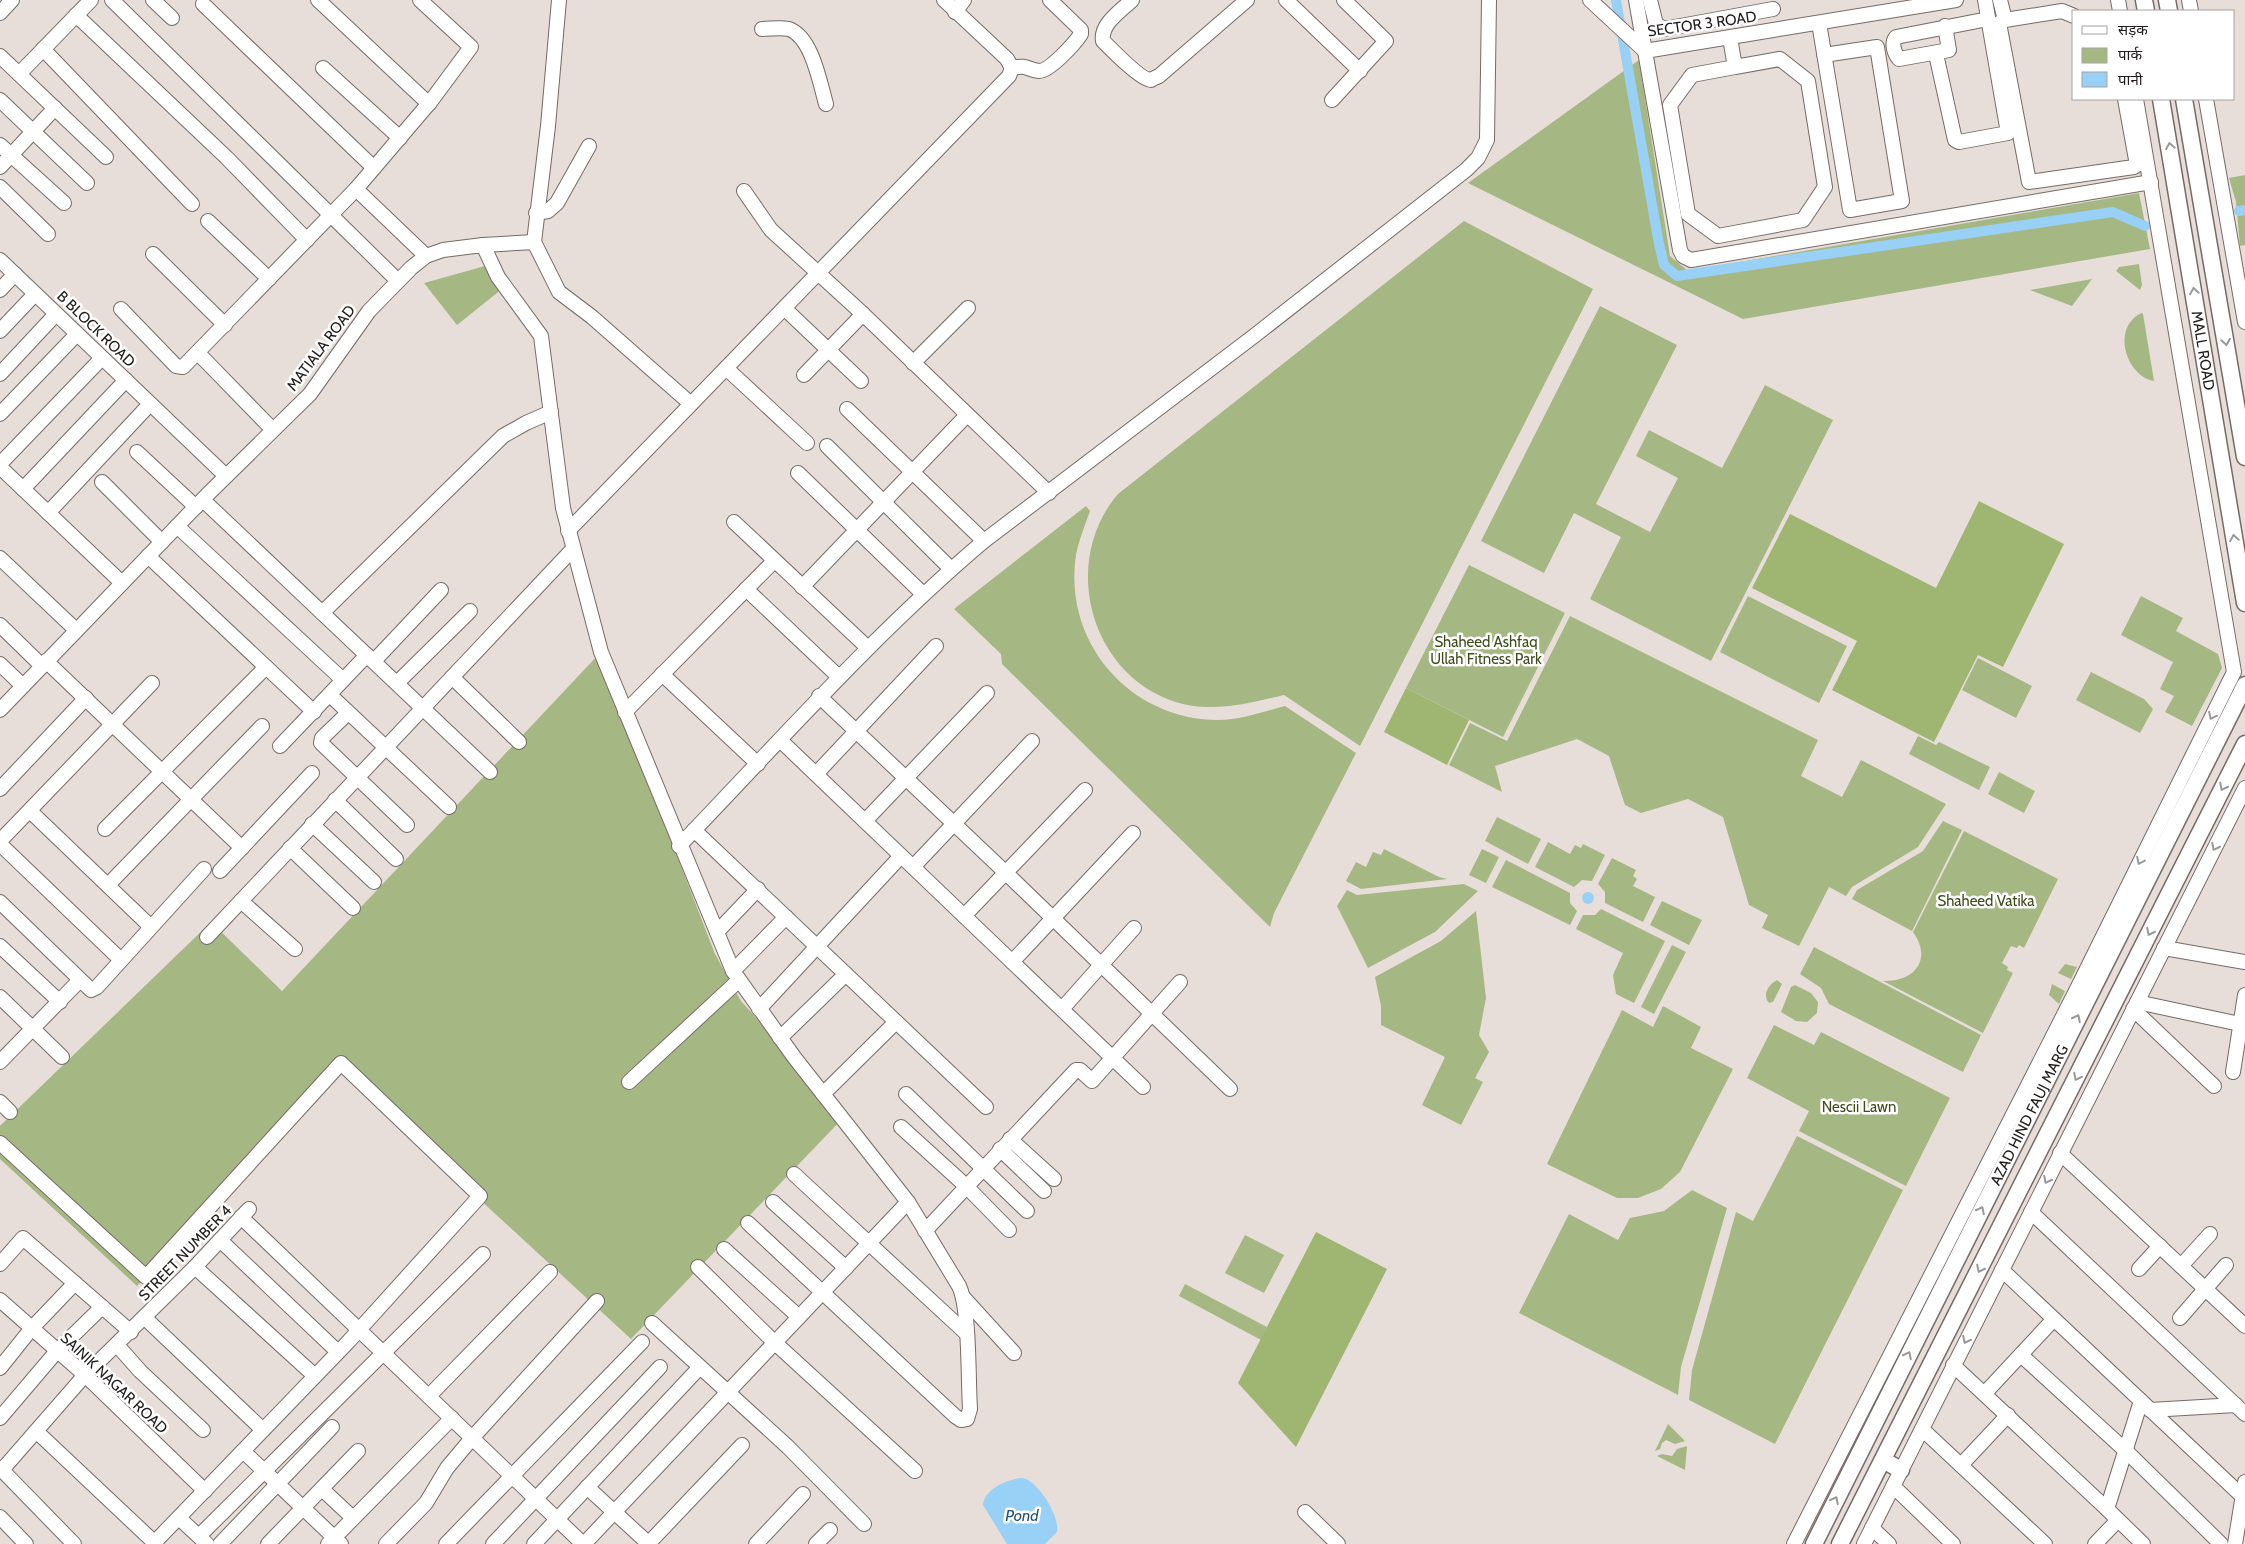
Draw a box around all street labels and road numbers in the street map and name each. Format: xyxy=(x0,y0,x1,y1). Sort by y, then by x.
street label: SECTOR 3 ROAD xyxy=(1646,7,1758,41)
street label: B BLOCK ROAD xyxy=(53,287,139,371)
street label: MATIALA ROAD xyxy=(283,302,359,394)
street label: MALL ROAD xyxy=(2187,309,2218,392)
street label: AZAD HIND FAUJ MARG xyxy=(1986,1042,2072,1188)
street label: STREET NUMBER 4 xyxy=(135,1201,235,1304)
street label: SAINIK NAGAR ROAD xyxy=(57,1329,171,1437)

